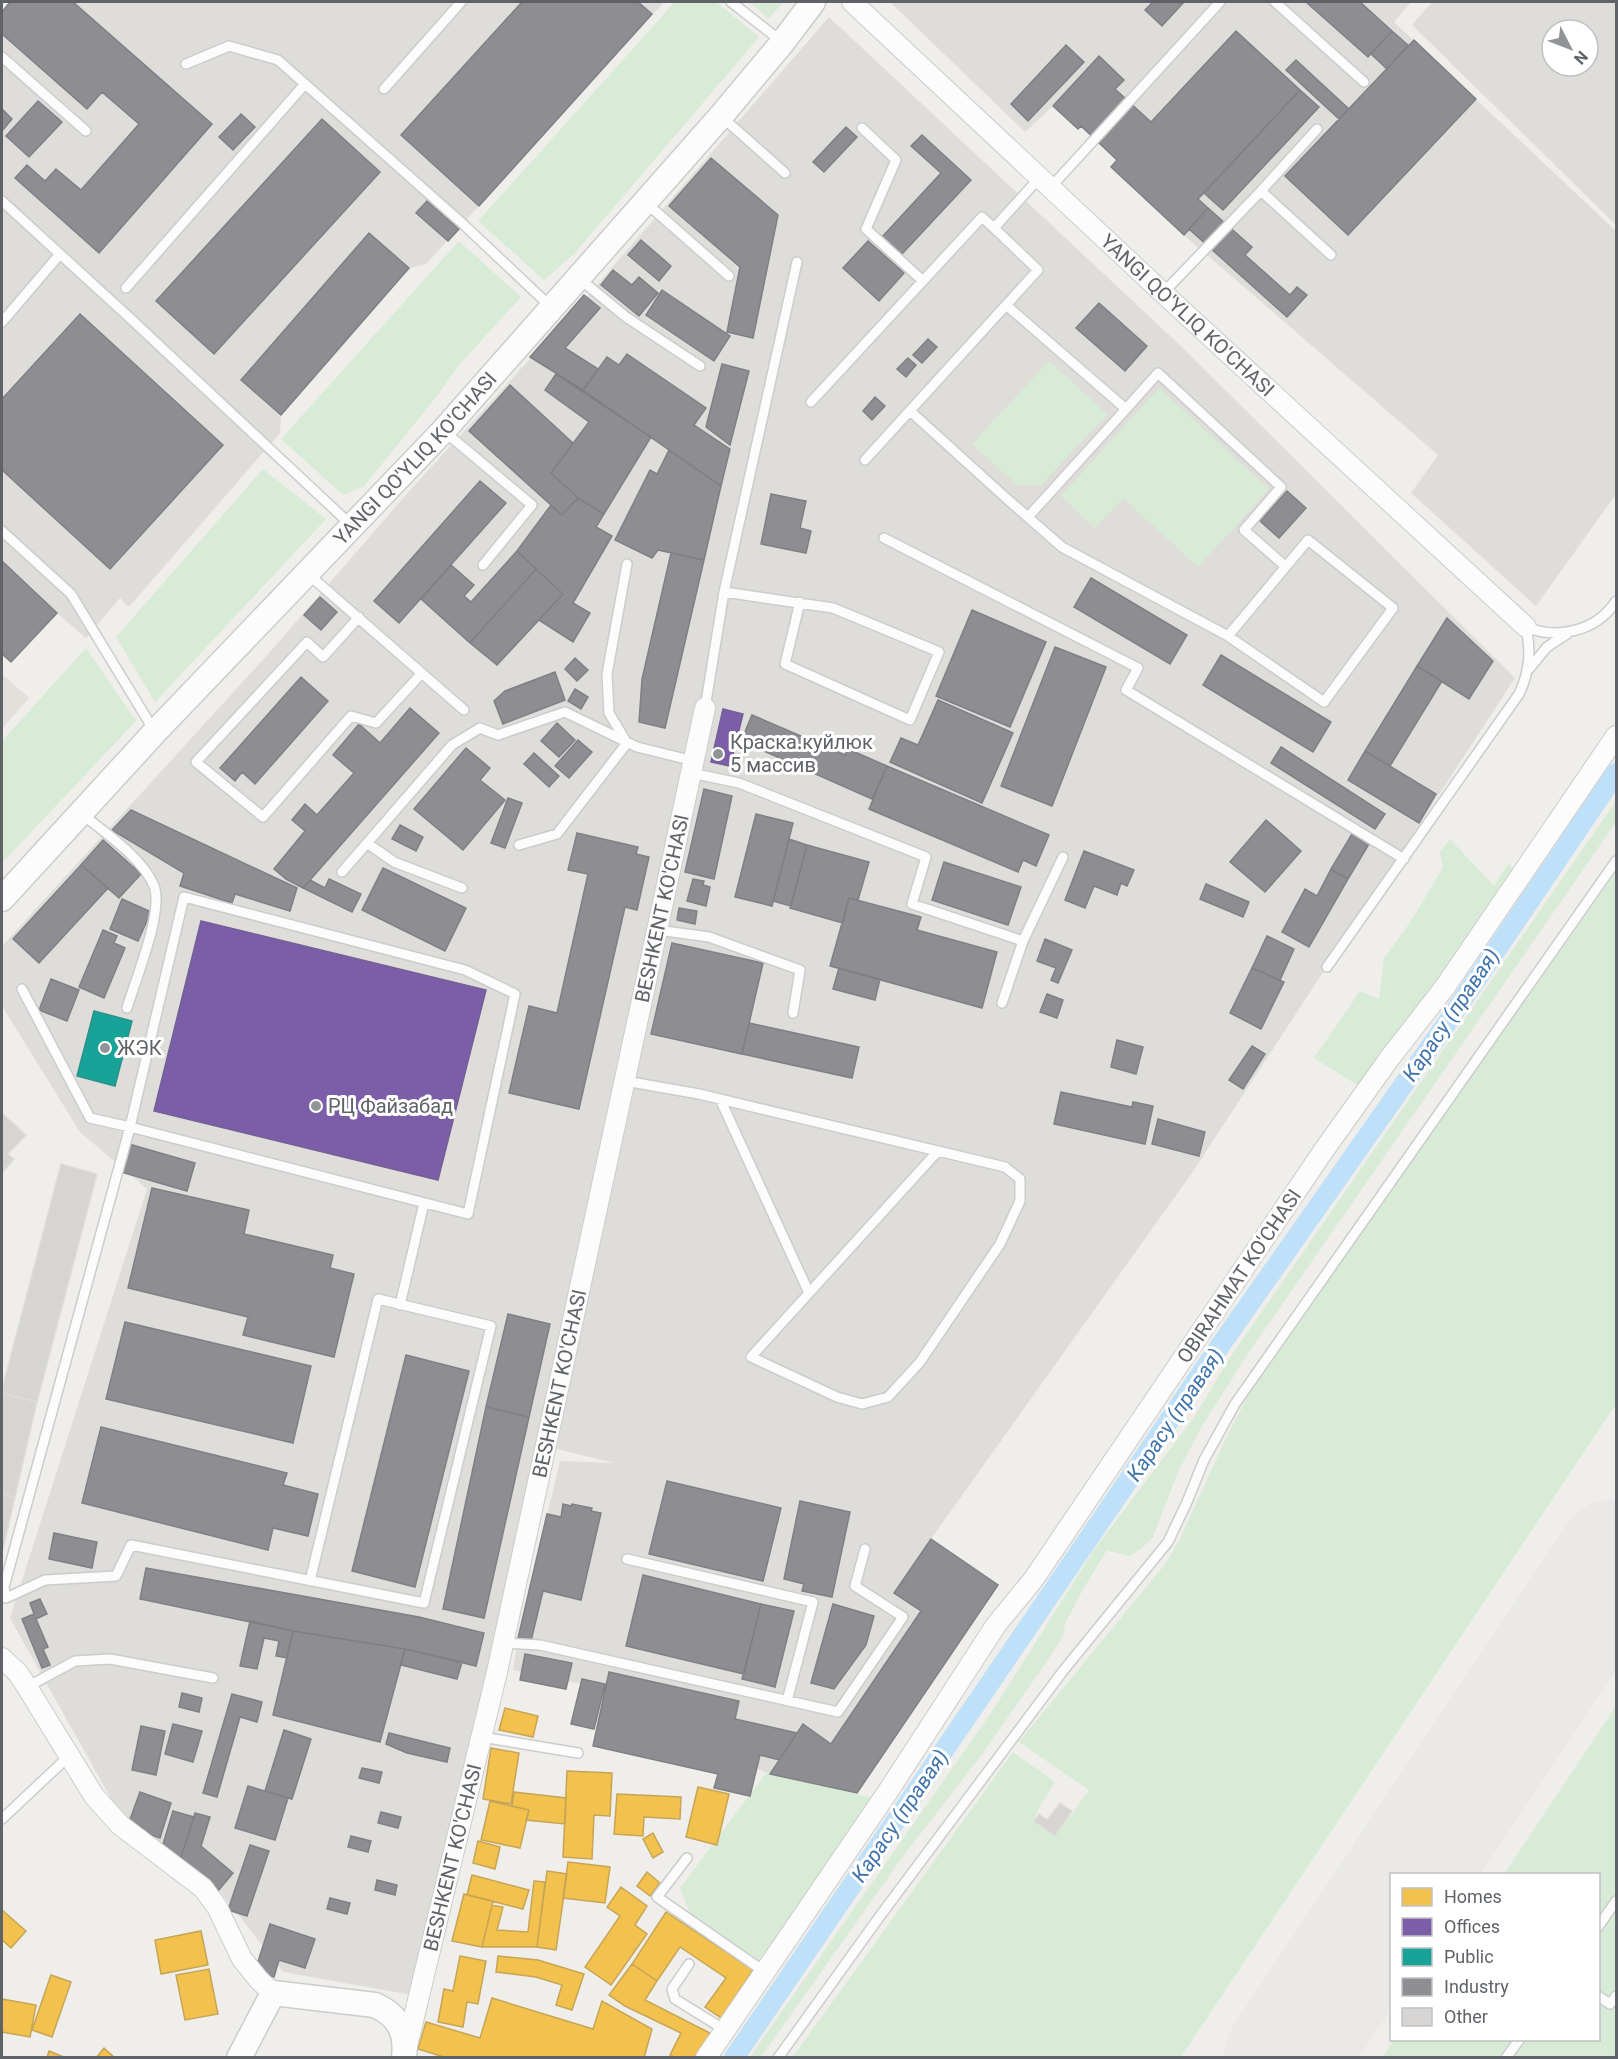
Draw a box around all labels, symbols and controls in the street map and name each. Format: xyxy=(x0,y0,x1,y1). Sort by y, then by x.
north arrow xyxy=(1540,18,1600,78)
text: N xyxy=(1570,47,1592,68)
street label: YANGI QO'YLIQ KO'CHASI xyxy=(1096,229,1279,401)
street label: YANGI QO'YLIQ KO'CHASI xyxy=(329,367,502,550)
place label: Краска.куйлюк 5 массив xyxy=(730,730,873,777)
marker: Краска.куйлюк 5 массив xyxy=(711,747,725,761)
street label: BESHKENT KO'CHASI xyxy=(630,812,694,1005)
water label: Карасу (правая) xyxy=(1398,944,1504,1086)
place label: ЖЭК xyxy=(117,1036,162,1060)
marker: ЖЭК xyxy=(98,1041,112,1055)
place label: РЦ Файзабад xyxy=(328,1094,453,1118)
marker: РЦ Файзабад xyxy=(309,1099,323,1113)
street label: OBIRAHMAT KO'CHASI xyxy=(1172,1184,1306,1368)
street label: BESHKENT KO'CHASI xyxy=(527,1287,591,1480)
water label: Карасу (правая) xyxy=(1122,1344,1228,1486)
water label: Карасу (правая) xyxy=(847,1745,953,1887)
street label: BESHKENT KO'CHASI xyxy=(418,1761,486,1954)
legend xyxy=(1390,1873,1600,2041)
text: Homes xyxy=(1444,1886,1502,1907)
text: Offices xyxy=(1444,1916,1500,1937)
text: Public xyxy=(1444,1946,1494,1967)
text: Industry xyxy=(1444,1976,1509,1997)
text: Other xyxy=(1444,2006,1488,2027)

